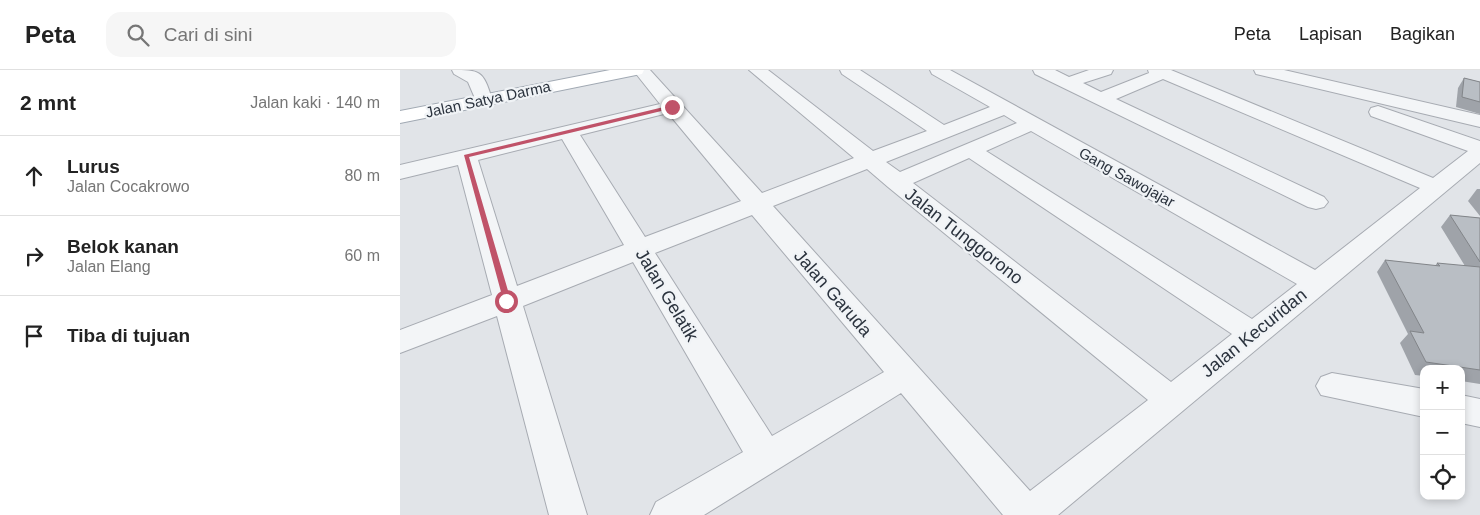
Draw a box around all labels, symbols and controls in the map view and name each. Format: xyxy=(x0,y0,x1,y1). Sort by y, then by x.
search box xyxy=(106,12,456,57)
text: Peta xyxy=(25,21,76,48)
icon: search xyxy=(124,21,152,49)
text: Cari di sini xyxy=(164,24,252,45)
text: Peta xyxy=(1234,24,1271,44)
text: Lapisan xyxy=(1299,24,1362,44)
text: Bagikan xyxy=(1390,24,1455,44)
street label: Jalan Satya Darma xyxy=(424,77,553,121)
text: 2 mnt xyxy=(20,91,76,114)
text: Jalan kaki · 140 m xyxy=(250,94,380,111)
route end xyxy=(661,96,684,119)
street label: Gang Sawojajar xyxy=(1076,144,1178,210)
text: Lurus xyxy=(67,156,120,177)
icon: ahead xyxy=(20,162,48,190)
text: 80 m xyxy=(344,167,380,184)
text: Jalan Cocakrowo xyxy=(67,178,190,195)
street label: Jalan Tunggorono xyxy=(901,184,1027,288)
text: Belok kanan xyxy=(67,236,179,257)
icon: right xyxy=(20,242,48,270)
street label: Jalan Gelatik xyxy=(632,245,703,346)
street label: Jalan Garuda xyxy=(790,246,877,341)
text: 60 m xyxy=(344,247,380,264)
text: Jalan Elang xyxy=(67,258,151,275)
street label: Jalan Kecuridan xyxy=(1198,285,1310,381)
route start xyxy=(495,290,518,313)
icon: arrive xyxy=(20,322,48,350)
text: Tiba di tujuan xyxy=(67,325,190,346)
map controls xyxy=(1420,365,1465,500)
button: + xyxy=(1420,365,1465,410)
button: − xyxy=(1420,410,1465,455)
button: locate xyxy=(1420,455,1465,500)

